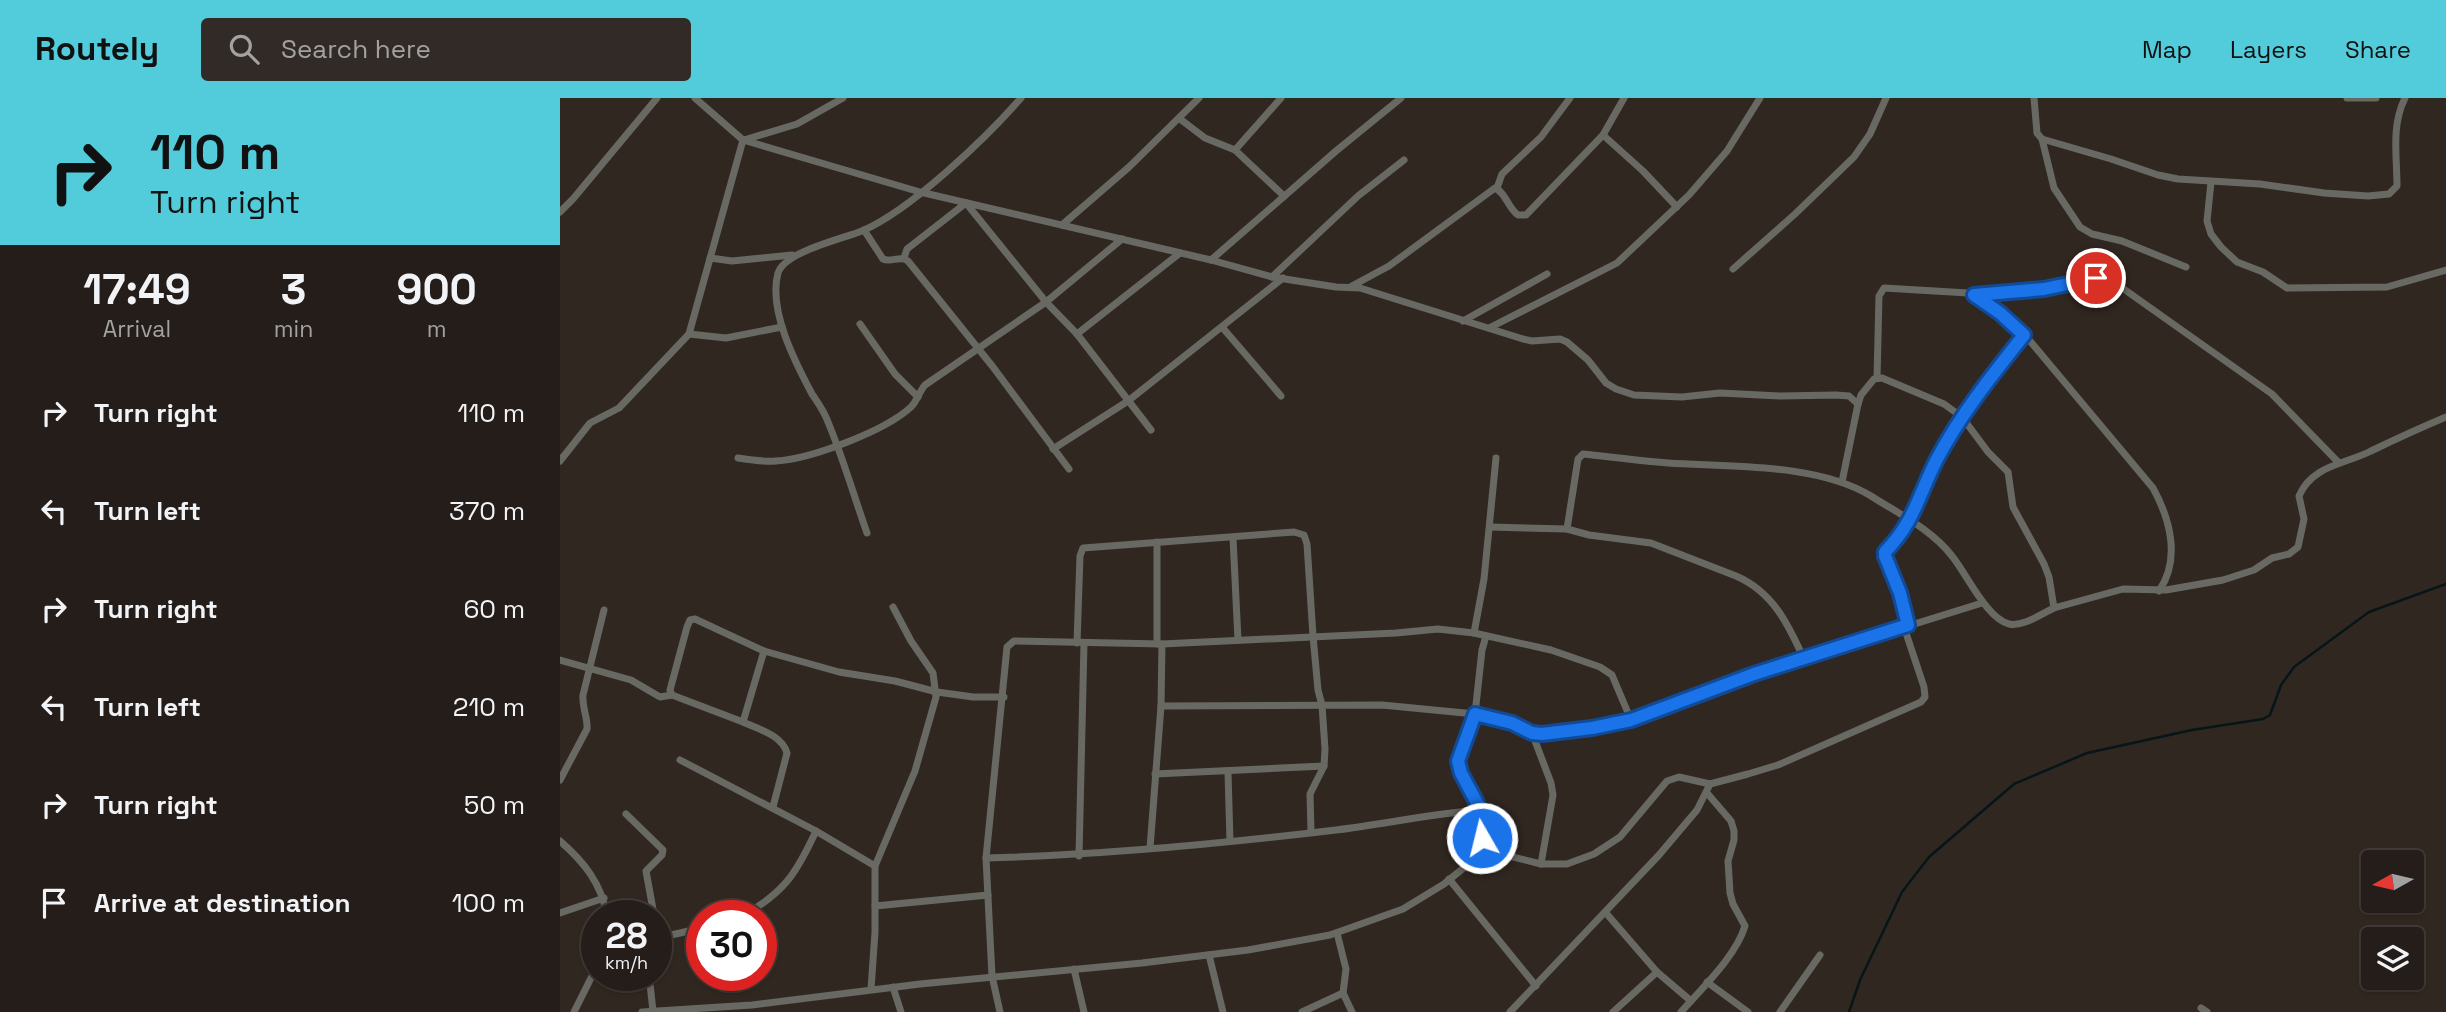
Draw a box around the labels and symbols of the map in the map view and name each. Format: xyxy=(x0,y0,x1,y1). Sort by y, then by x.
pin xyxy=(2066,248,2126,308)
position arrow xyxy=(1445,801,1519,875)
north arrow xyxy=(2361,850,2424,914)
speed limit sign: 30 xyxy=(686,900,777,991)

